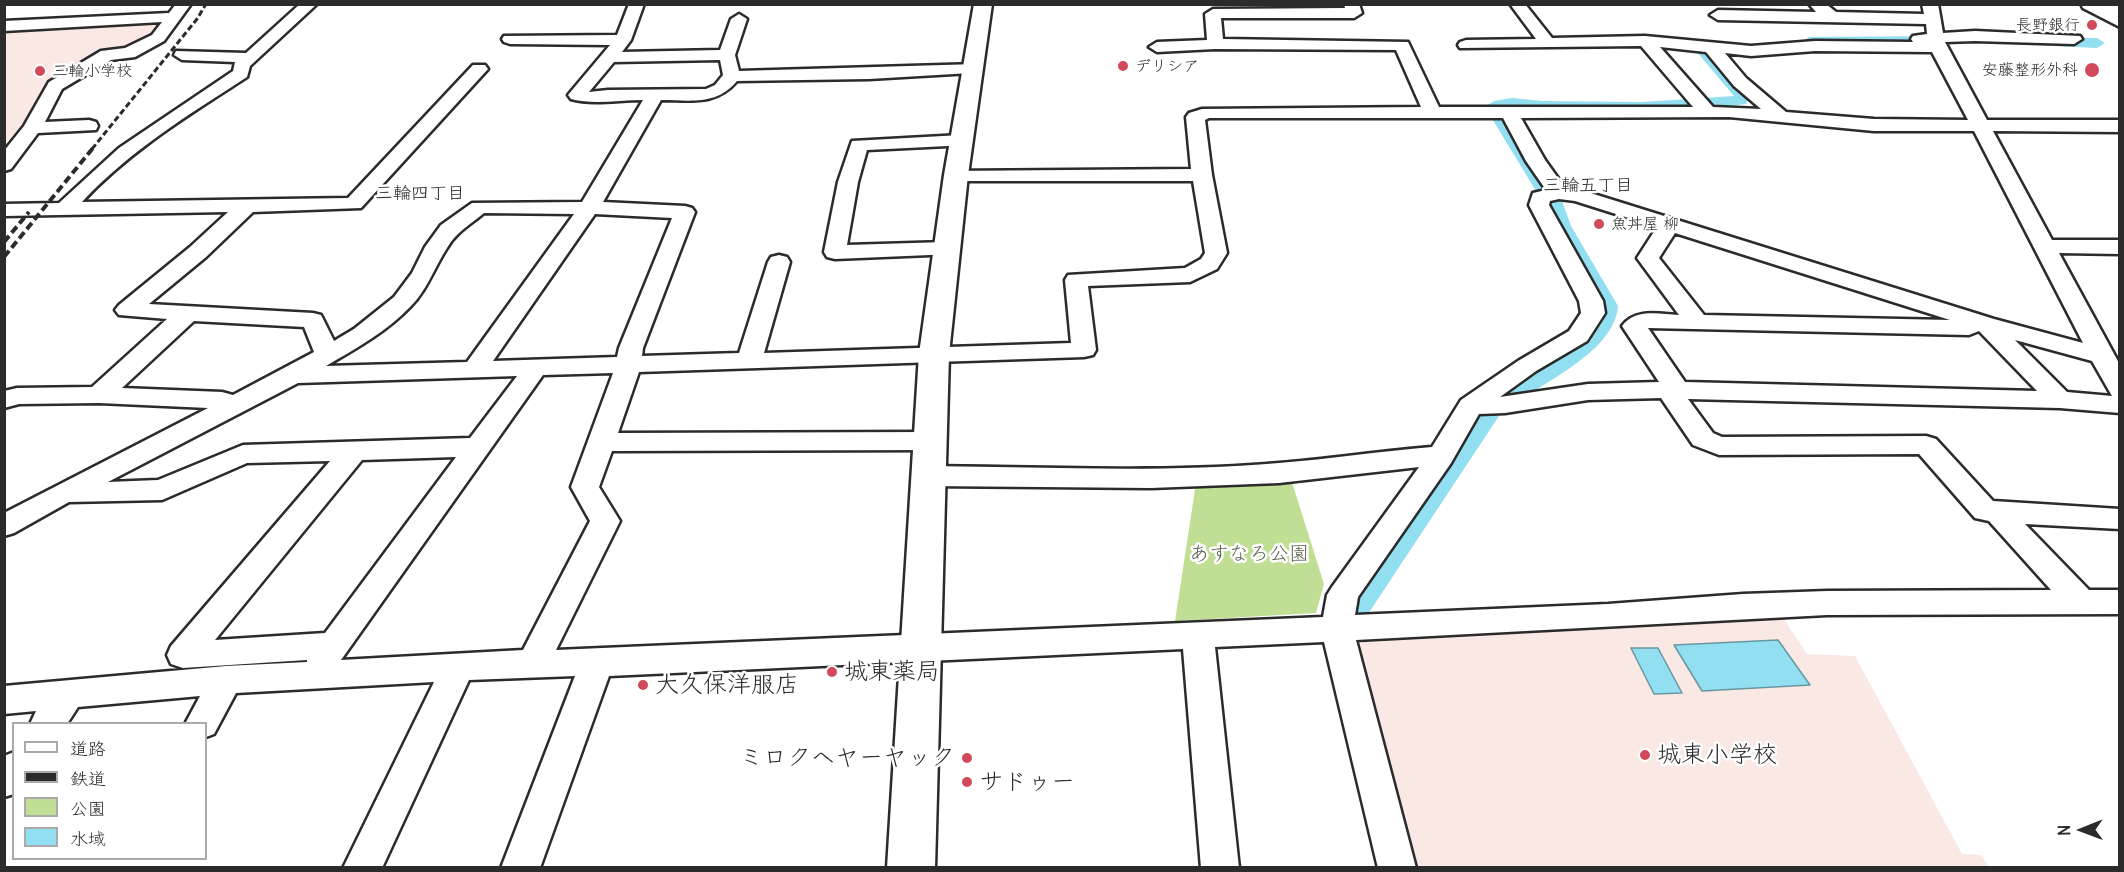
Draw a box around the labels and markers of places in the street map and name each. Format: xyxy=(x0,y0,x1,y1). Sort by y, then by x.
place label: 長野銀行 xyxy=(2016,15,2080,35)
marker: 長野銀行 xyxy=(2085,18,2099,32)
place label: デリシア xyxy=(1135,56,1199,76)
marker: デリシア xyxy=(1116,59,1130,73)
place label: 安藤整形外科 xyxy=(1982,60,2078,80)
place label: 三輪小学校 xyxy=(52,61,132,81)
marker: 安藤整形外科 xyxy=(2083,61,2101,79)
marker: 三輪小学校 xyxy=(33,64,47,78)
place label: 魚丼屋 柳 xyxy=(1611,214,1679,234)
marker: 魚丼屋 柳 xyxy=(1592,217,1606,231)
place label: 城東薬局 xyxy=(844,658,940,686)
marker: 城東薬局 xyxy=(825,665,839,679)
place label: 大久保洋服店 xyxy=(655,671,799,699)
marker: 大久保洋服店 xyxy=(636,678,650,692)
place label: 城東小学校 xyxy=(1657,741,1777,769)
place label: ミロクヘヤーヤック xyxy=(739,744,955,772)
marker: 城東小学校 xyxy=(1638,748,1652,762)
marker: ミロクヘヤーヤック xyxy=(960,751,974,765)
place label: サドゥー xyxy=(979,768,1075,796)
marker: サドゥー xyxy=(960,775,974,789)

